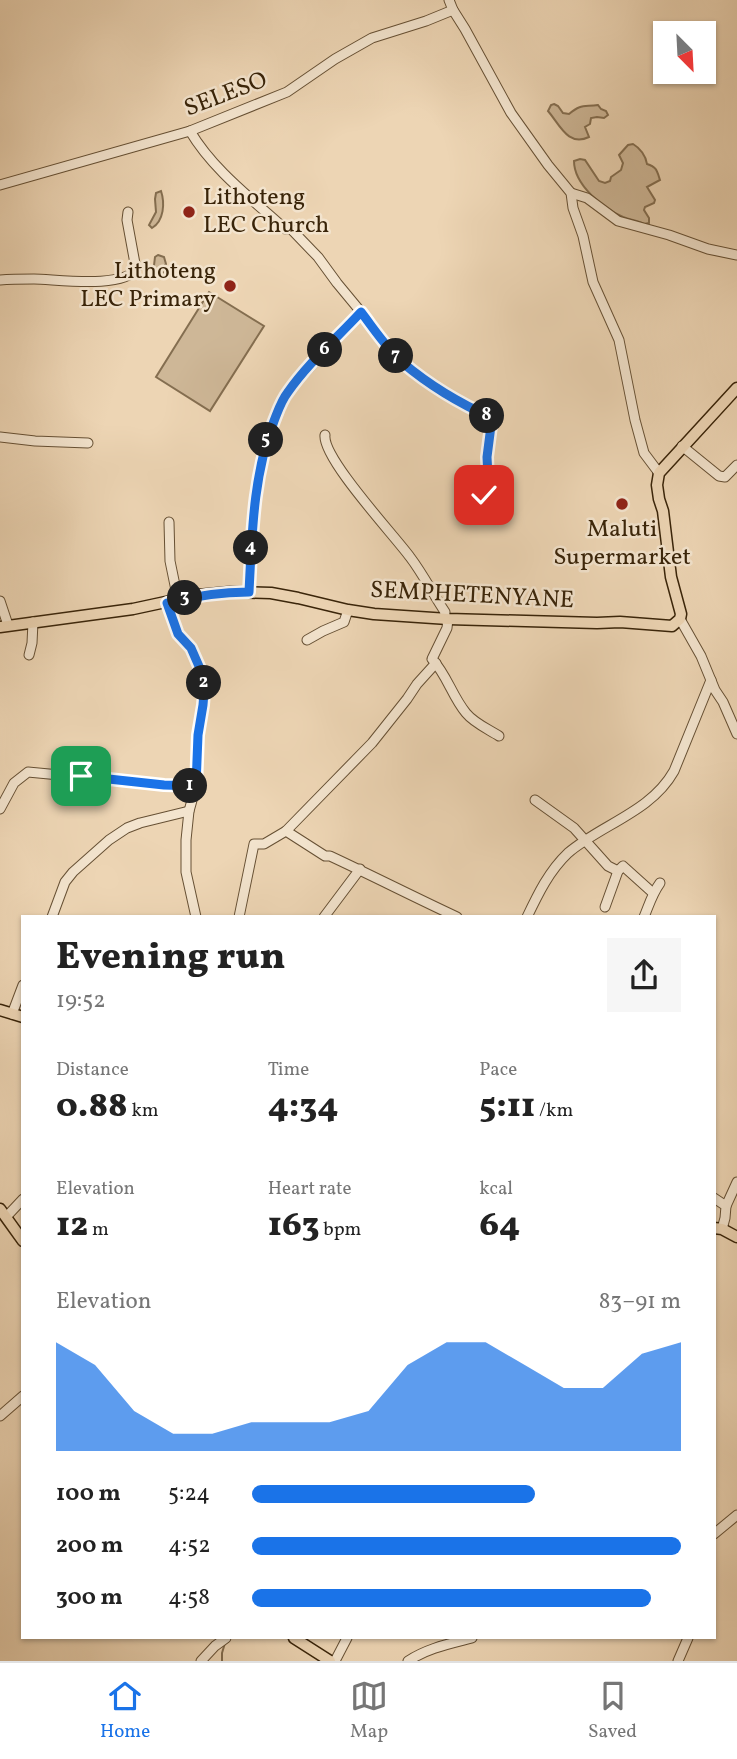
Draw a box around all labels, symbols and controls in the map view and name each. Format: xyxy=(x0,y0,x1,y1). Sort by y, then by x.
north arrow xyxy=(653,21,716,84)
map controls xyxy=(653,21,716,84)
street label: SELESO xyxy=(180,64,272,126)
place label: Lithoteng LEC Church xyxy=(203,181,329,243)
marker: Lithoteng LEC Church xyxy=(181,204,197,220)
place label: Lithoteng LEC Primary xyxy=(80,255,216,317)
marker: Lithoteng LEC Primary xyxy=(222,278,238,294)
pin: 6 xyxy=(308,332,342,368)
text: 6 xyxy=(319,336,330,362)
pin: 7 xyxy=(378,338,414,374)
text: 7 xyxy=(391,342,400,368)
pin: 8 xyxy=(470,398,504,434)
text: 8 xyxy=(481,402,492,428)
pin: 5 xyxy=(248,422,284,458)
text: 5 xyxy=(261,426,270,452)
pin xyxy=(454,465,514,525)
icon: check xyxy=(465,476,503,514)
marker: Maluti Supermarket xyxy=(614,496,630,512)
place label: Maluti Supermarket xyxy=(553,513,691,575)
pin: 4 xyxy=(233,530,268,566)
text: 4 xyxy=(245,534,256,560)
street label: SEMPHETENYANE xyxy=(369,574,575,618)
pin: 3 xyxy=(168,580,202,616)
text: 3 xyxy=(180,584,189,610)
pin: 2 xyxy=(186,666,222,700)
text: 2 xyxy=(199,669,208,695)
pin xyxy=(51,746,111,806)
icon: arrive xyxy=(62,757,100,795)
pin: 1 xyxy=(172,768,208,804)
text: 1 xyxy=(186,772,193,798)
text: Evening run xyxy=(56,932,286,985)
button: share xyxy=(607,938,681,1012)
text: 19:52 xyxy=(56,985,106,1017)
text: Distance xyxy=(56,1057,129,1083)
text: Time xyxy=(268,1057,309,1083)
text: Pace xyxy=(479,1057,517,1083)
text: 0.88 xyxy=(56,1083,128,1131)
text: 4:34 xyxy=(268,1083,339,1131)
text: 5:11 xyxy=(479,1083,535,1131)
text: km xyxy=(128,1098,159,1124)
text: /km xyxy=(535,1098,573,1124)
text: Elevation xyxy=(56,1176,135,1202)
text: Heart rate xyxy=(268,1176,352,1202)
text: kcal xyxy=(479,1176,513,1202)
text: 12 xyxy=(56,1202,88,1250)
text: 163 xyxy=(268,1202,319,1250)
text: 64 xyxy=(479,1202,520,1250)
text: m xyxy=(88,1217,109,1243)
text: bpm xyxy=(319,1217,361,1243)
text: Elevation xyxy=(56,1286,152,1318)
text: 83–91 m xyxy=(599,1286,681,1318)
text: 100 m xyxy=(56,1478,121,1510)
text: 5:24 xyxy=(168,1478,210,1510)
text: 200 m xyxy=(56,1530,123,1562)
text: 4:52 xyxy=(168,1530,211,1562)
text: 300 m xyxy=(56,1582,123,1614)
text: 4:58 xyxy=(168,1582,210,1614)
tab: Home xyxy=(100,1677,150,1745)
tab: Map xyxy=(350,1677,388,1745)
tab: Saved xyxy=(588,1677,637,1745)

